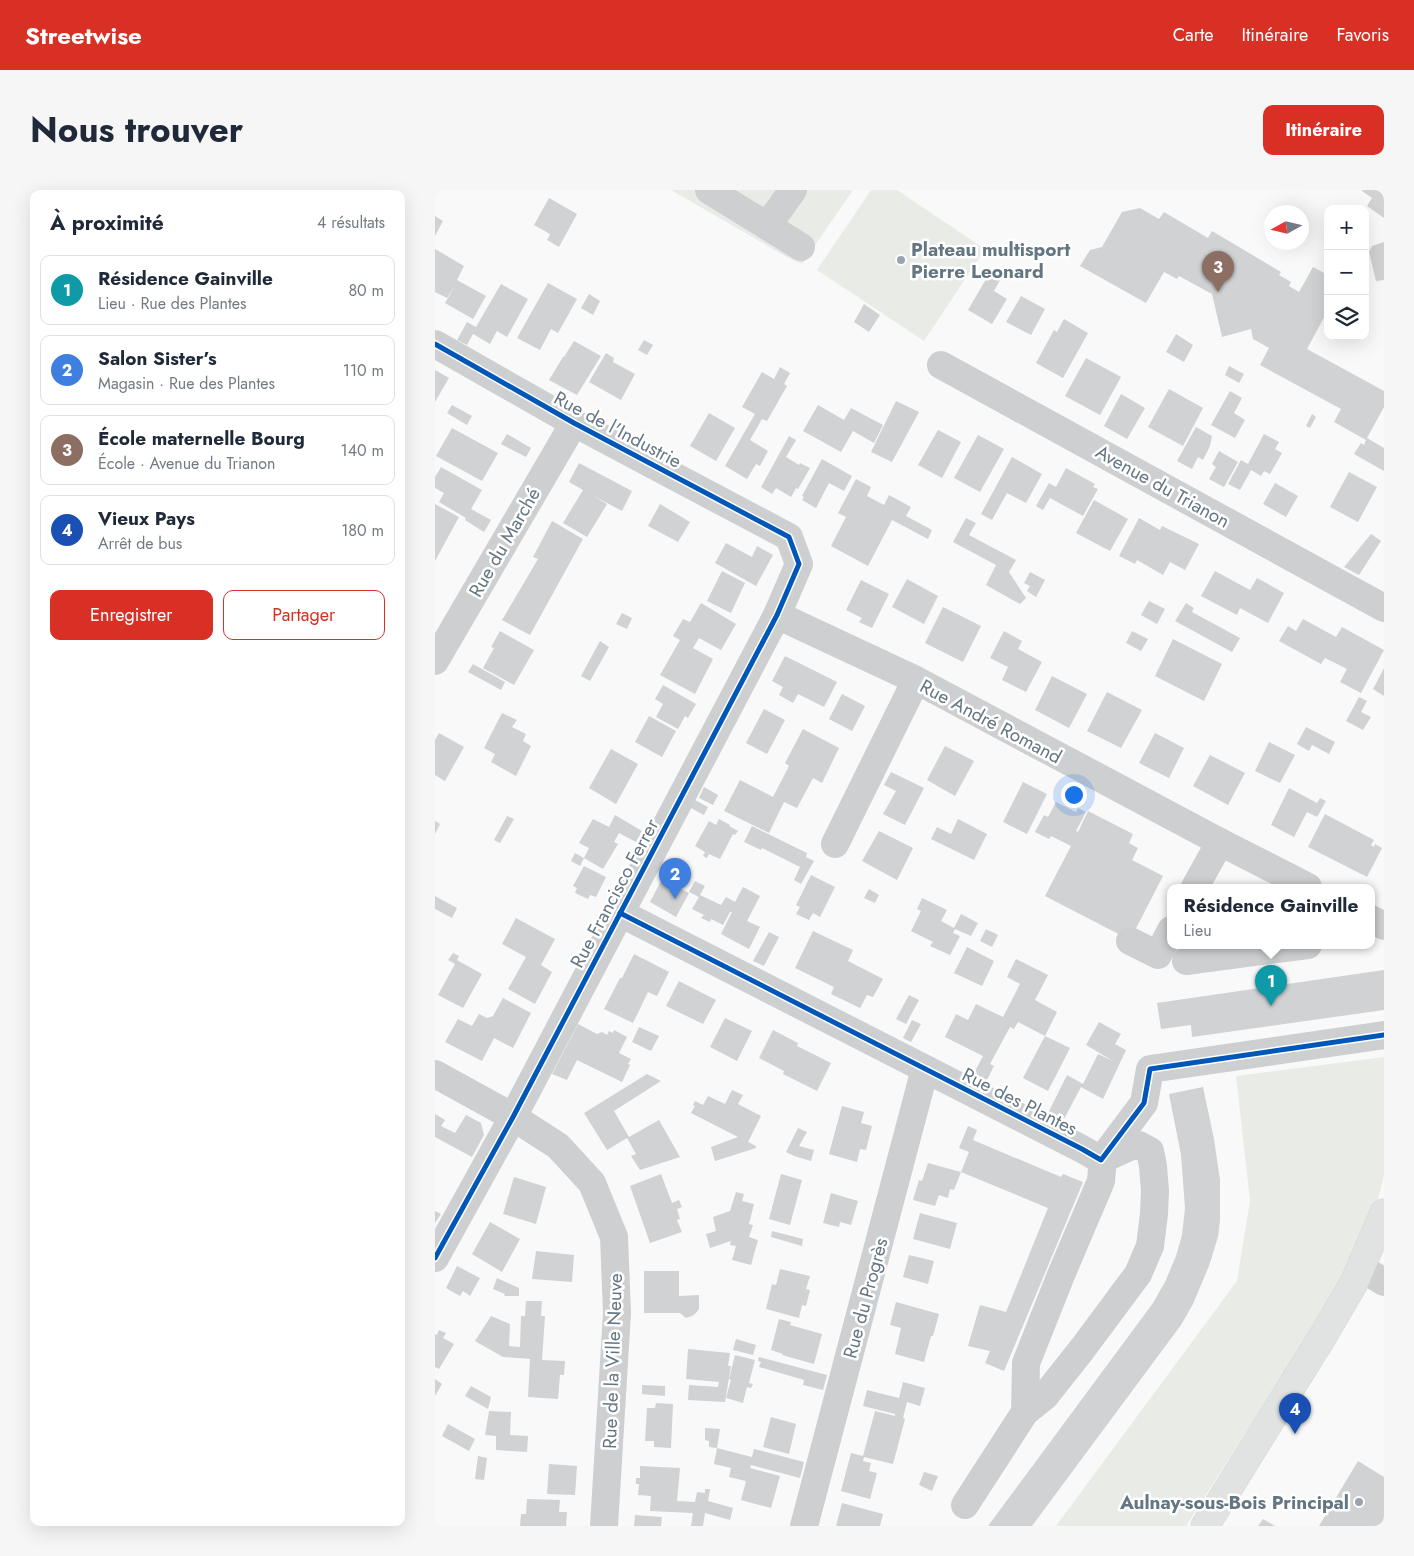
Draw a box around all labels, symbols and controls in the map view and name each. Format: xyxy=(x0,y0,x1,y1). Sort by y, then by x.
text: Streetwise xyxy=(25,18,142,53)
text: Carte xyxy=(1173,22,1214,48)
text: Itinéraire xyxy=(1242,22,1308,48)
text: Favoris xyxy=(1336,22,1389,48)
text: Nous trouver xyxy=(30,105,243,155)
button: Itinéraire xyxy=(1263,105,1384,155)
north arrow xyxy=(1264,205,1309,250)
map controls xyxy=(1324,205,1369,340)
button: + xyxy=(1324,205,1369,250)
text: À proximité xyxy=(50,208,164,238)
text: 4 résultats xyxy=(317,211,385,234)
place label: Plateau multisport Pierre Leonard xyxy=(911,236,1070,285)
button: − xyxy=(1324,250,1369,295)
pin: 3 xyxy=(1202,251,1234,292)
marker: Plateau multisport Pierre Leonard xyxy=(895,254,907,266)
text: Résidence Gainville xyxy=(98,265,273,292)
text: 1 xyxy=(63,279,71,302)
text: 80 m xyxy=(348,279,384,302)
text: Lieu · Rue des Plantes xyxy=(98,292,246,315)
button: layers xyxy=(1324,295,1369,340)
text: Salon Sister’s xyxy=(98,345,217,372)
text: 2 xyxy=(62,359,72,382)
text: 110 m xyxy=(343,359,384,382)
text: Magasin · Rue des Plantes xyxy=(98,372,275,395)
street label: Rue de l'Industrie xyxy=(549,384,687,475)
text: École maternelle Bourg xyxy=(98,425,305,452)
street label: Avenue du Trianon xyxy=(1091,438,1235,535)
text: 3 xyxy=(62,439,72,462)
text: 140 m xyxy=(341,439,384,462)
text: École · Avenue du Trianon xyxy=(98,452,276,475)
street label: Rue du Marché xyxy=(462,482,547,602)
text: Vieux Pays xyxy=(98,505,195,532)
text: 4 xyxy=(61,519,73,542)
text: 180 m xyxy=(341,519,384,542)
text: Arrêt de bus xyxy=(98,532,182,555)
button: Enregistrer xyxy=(50,590,213,640)
button: Partager xyxy=(223,590,385,640)
street label: Rue André Romand xyxy=(915,673,1066,770)
your location xyxy=(1061,782,1087,808)
street label: Rue Francisco Ferrer xyxy=(564,813,665,973)
pin: 2 xyxy=(659,858,691,899)
popup xyxy=(1167,884,1375,949)
text: Résidence Gainville xyxy=(1184,892,1358,919)
text: Lieu xyxy=(1184,919,1212,942)
pin: 1 xyxy=(1255,965,1287,1006)
street label: Rue des Plantes xyxy=(958,1061,1082,1142)
street label: Rue du Progrès xyxy=(836,1235,895,1361)
street label: Rue de la Ville Neuve xyxy=(596,1273,629,1449)
pin: 4 xyxy=(1279,1393,1311,1434)
place label: Aulnay-sous-Bois Principal xyxy=(1119,1489,1349,1516)
marker: Aulnay-sous-Bois Principal xyxy=(1353,1496,1365,1508)

